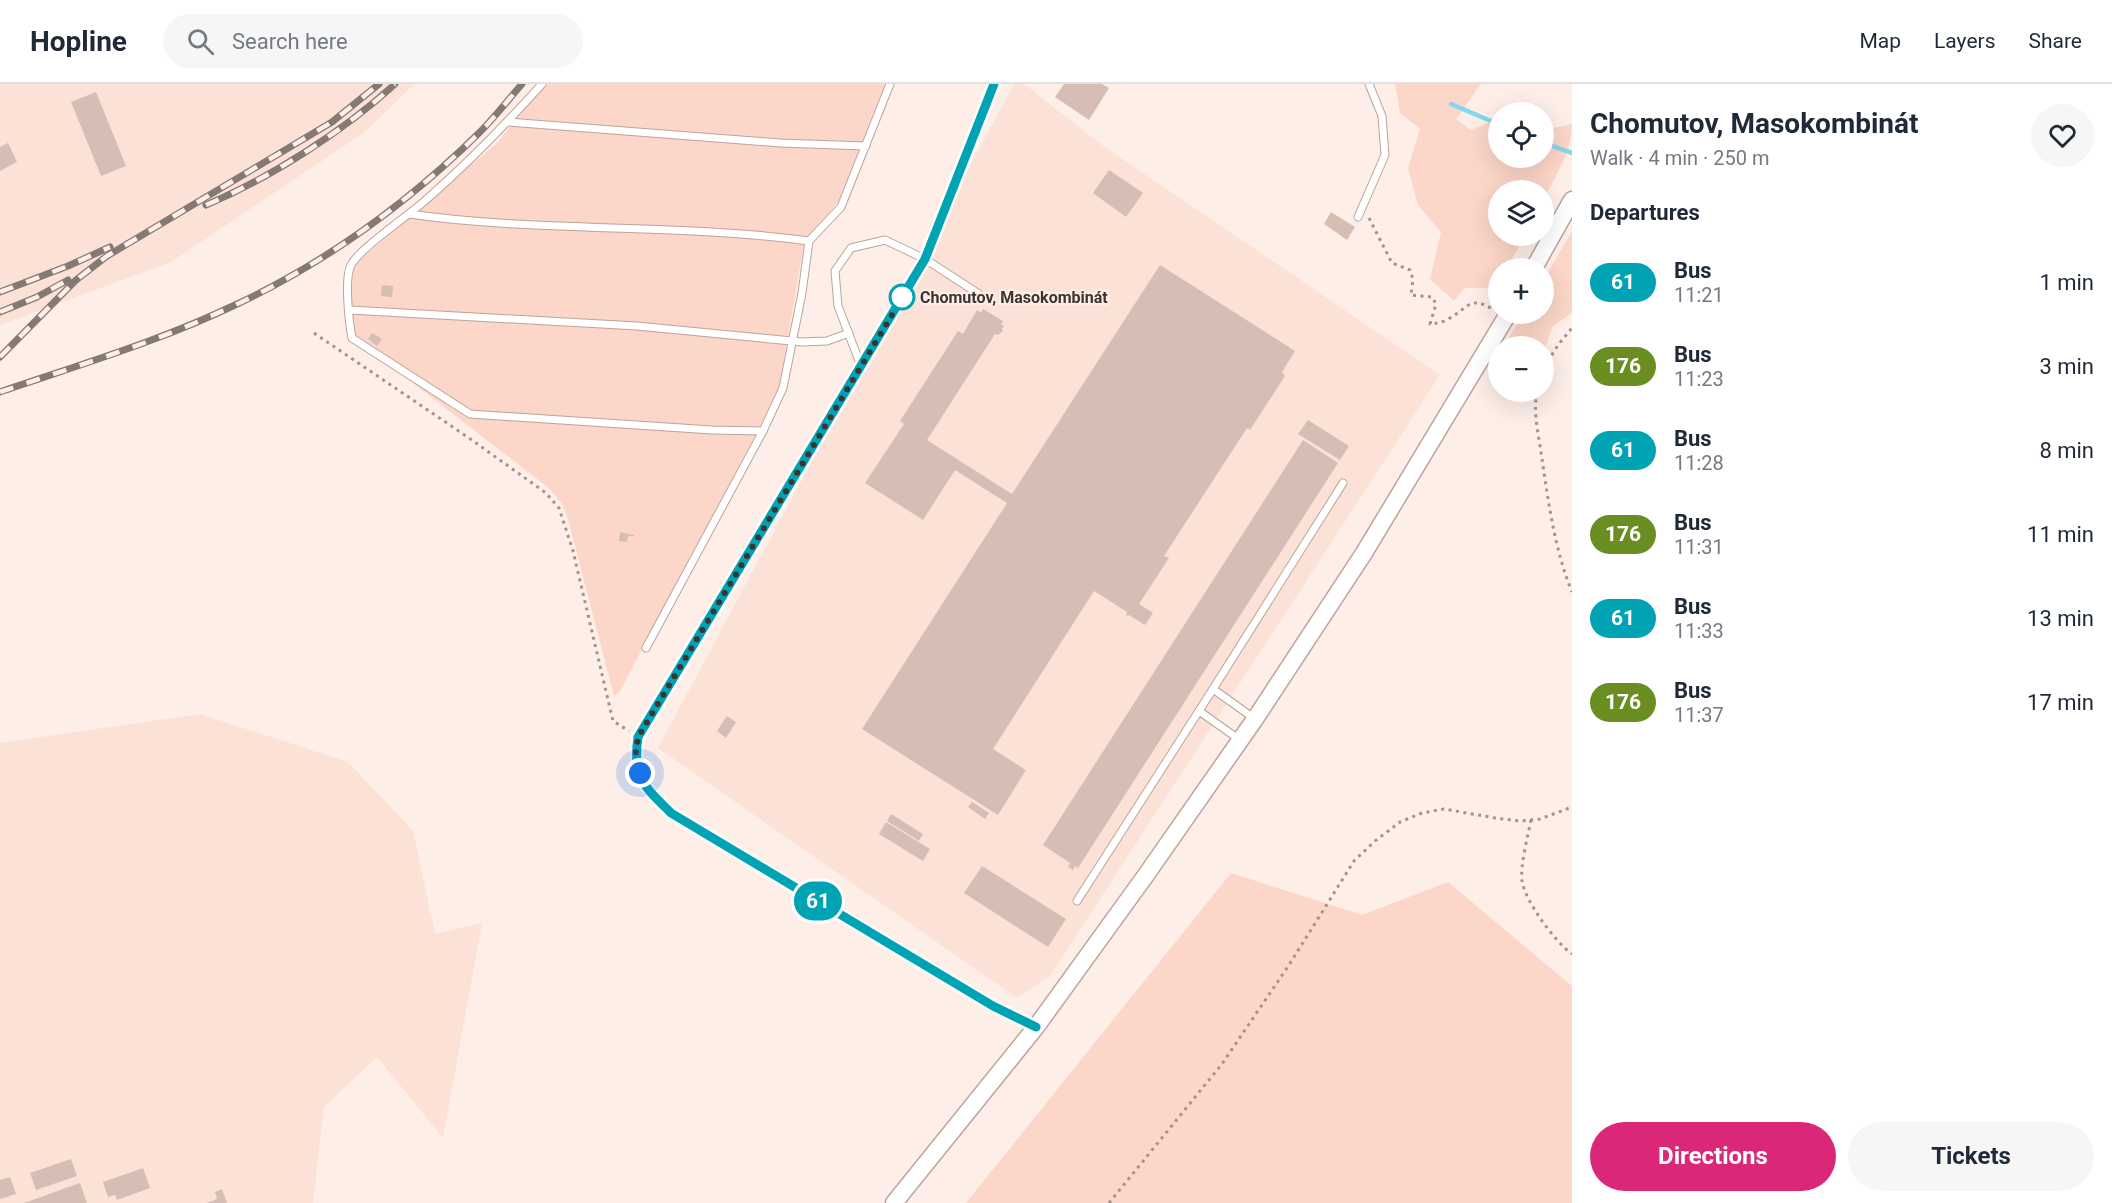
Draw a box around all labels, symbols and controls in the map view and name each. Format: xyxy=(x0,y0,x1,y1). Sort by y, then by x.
search box xyxy=(163,14,583,68)
text: Hopline xyxy=(30,25,127,58)
icon: search xyxy=(184,25,217,58)
text: Search here xyxy=(232,29,348,54)
text: Map xyxy=(1859,29,1901,53)
text: Layers xyxy=(1934,29,1995,53)
text: Share xyxy=(2028,29,2082,53)
map controls xyxy=(1488,102,1554,402)
button: locate xyxy=(1488,102,1554,168)
button: heart xyxy=(2031,104,2094,167)
text: Chomutov, Masokombinát xyxy=(1590,107,1918,140)
text: Walk · 4 min · 250 m xyxy=(1590,146,1769,170)
button: layers xyxy=(1488,180,1554,246)
text: Departures xyxy=(1590,200,1700,225)
button: + xyxy=(1488,258,1554,324)
text: Bus xyxy=(1674,258,1712,283)
text: 61 xyxy=(1611,270,1635,294)
text: 1 min xyxy=(2039,270,2094,295)
text: 11:21 xyxy=(1674,283,1724,307)
marker: Chomutov, Masokombinát xyxy=(889,284,915,310)
place label: Chomutov, Masokombinát xyxy=(920,288,1108,307)
button: − xyxy=(1488,336,1554,402)
text: Bus xyxy=(1674,342,1712,367)
text: 176 xyxy=(1605,354,1641,378)
text: 3 min xyxy=(2039,354,2094,379)
text: 11:23 xyxy=(1674,367,1724,391)
text: Bus xyxy=(1674,426,1712,451)
text: 61 xyxy=(1611,438,1635,462)
text: 8 min xyxy=(2039,438,2094,463)
text: 11:28 xyxy=(1674,451,1724,475)
text: Bus xyxy=(1674,510,1712,535)
text: 176 xyxy=(1605,522,1641,546)
text: 11 min xyxy=(2027,522,2094,547)
text: 11:31 xyxy=(1674,535,1724,559)
text: Bus xyxy=(1674,594,1712,619)
text: 61 xyxy=(1611,606,1635,630)
text: 13 min xyxy=(2027,606,2094,631)
text: 11:33 xyxy=(1674,619,1724,643)
text: Bus xyxy=(1674,678,1712,703)
text: 176 xyxy=(1605,690,1641,714)
text: 17 min xyxy=(2027,690,2094,715)
text: 11:37 xyxy=(1674,703,1724,727)
your location xyxy=(625,758,655,788)
line badge: 61 xyxy=(791,882,845,920)
text: 61 xyxy=(806,889,830,913)
button: Directions xyxy=(1590,1122,1836,1191)
button: Tickets xyxy=(1848,1122,2094,1191)

